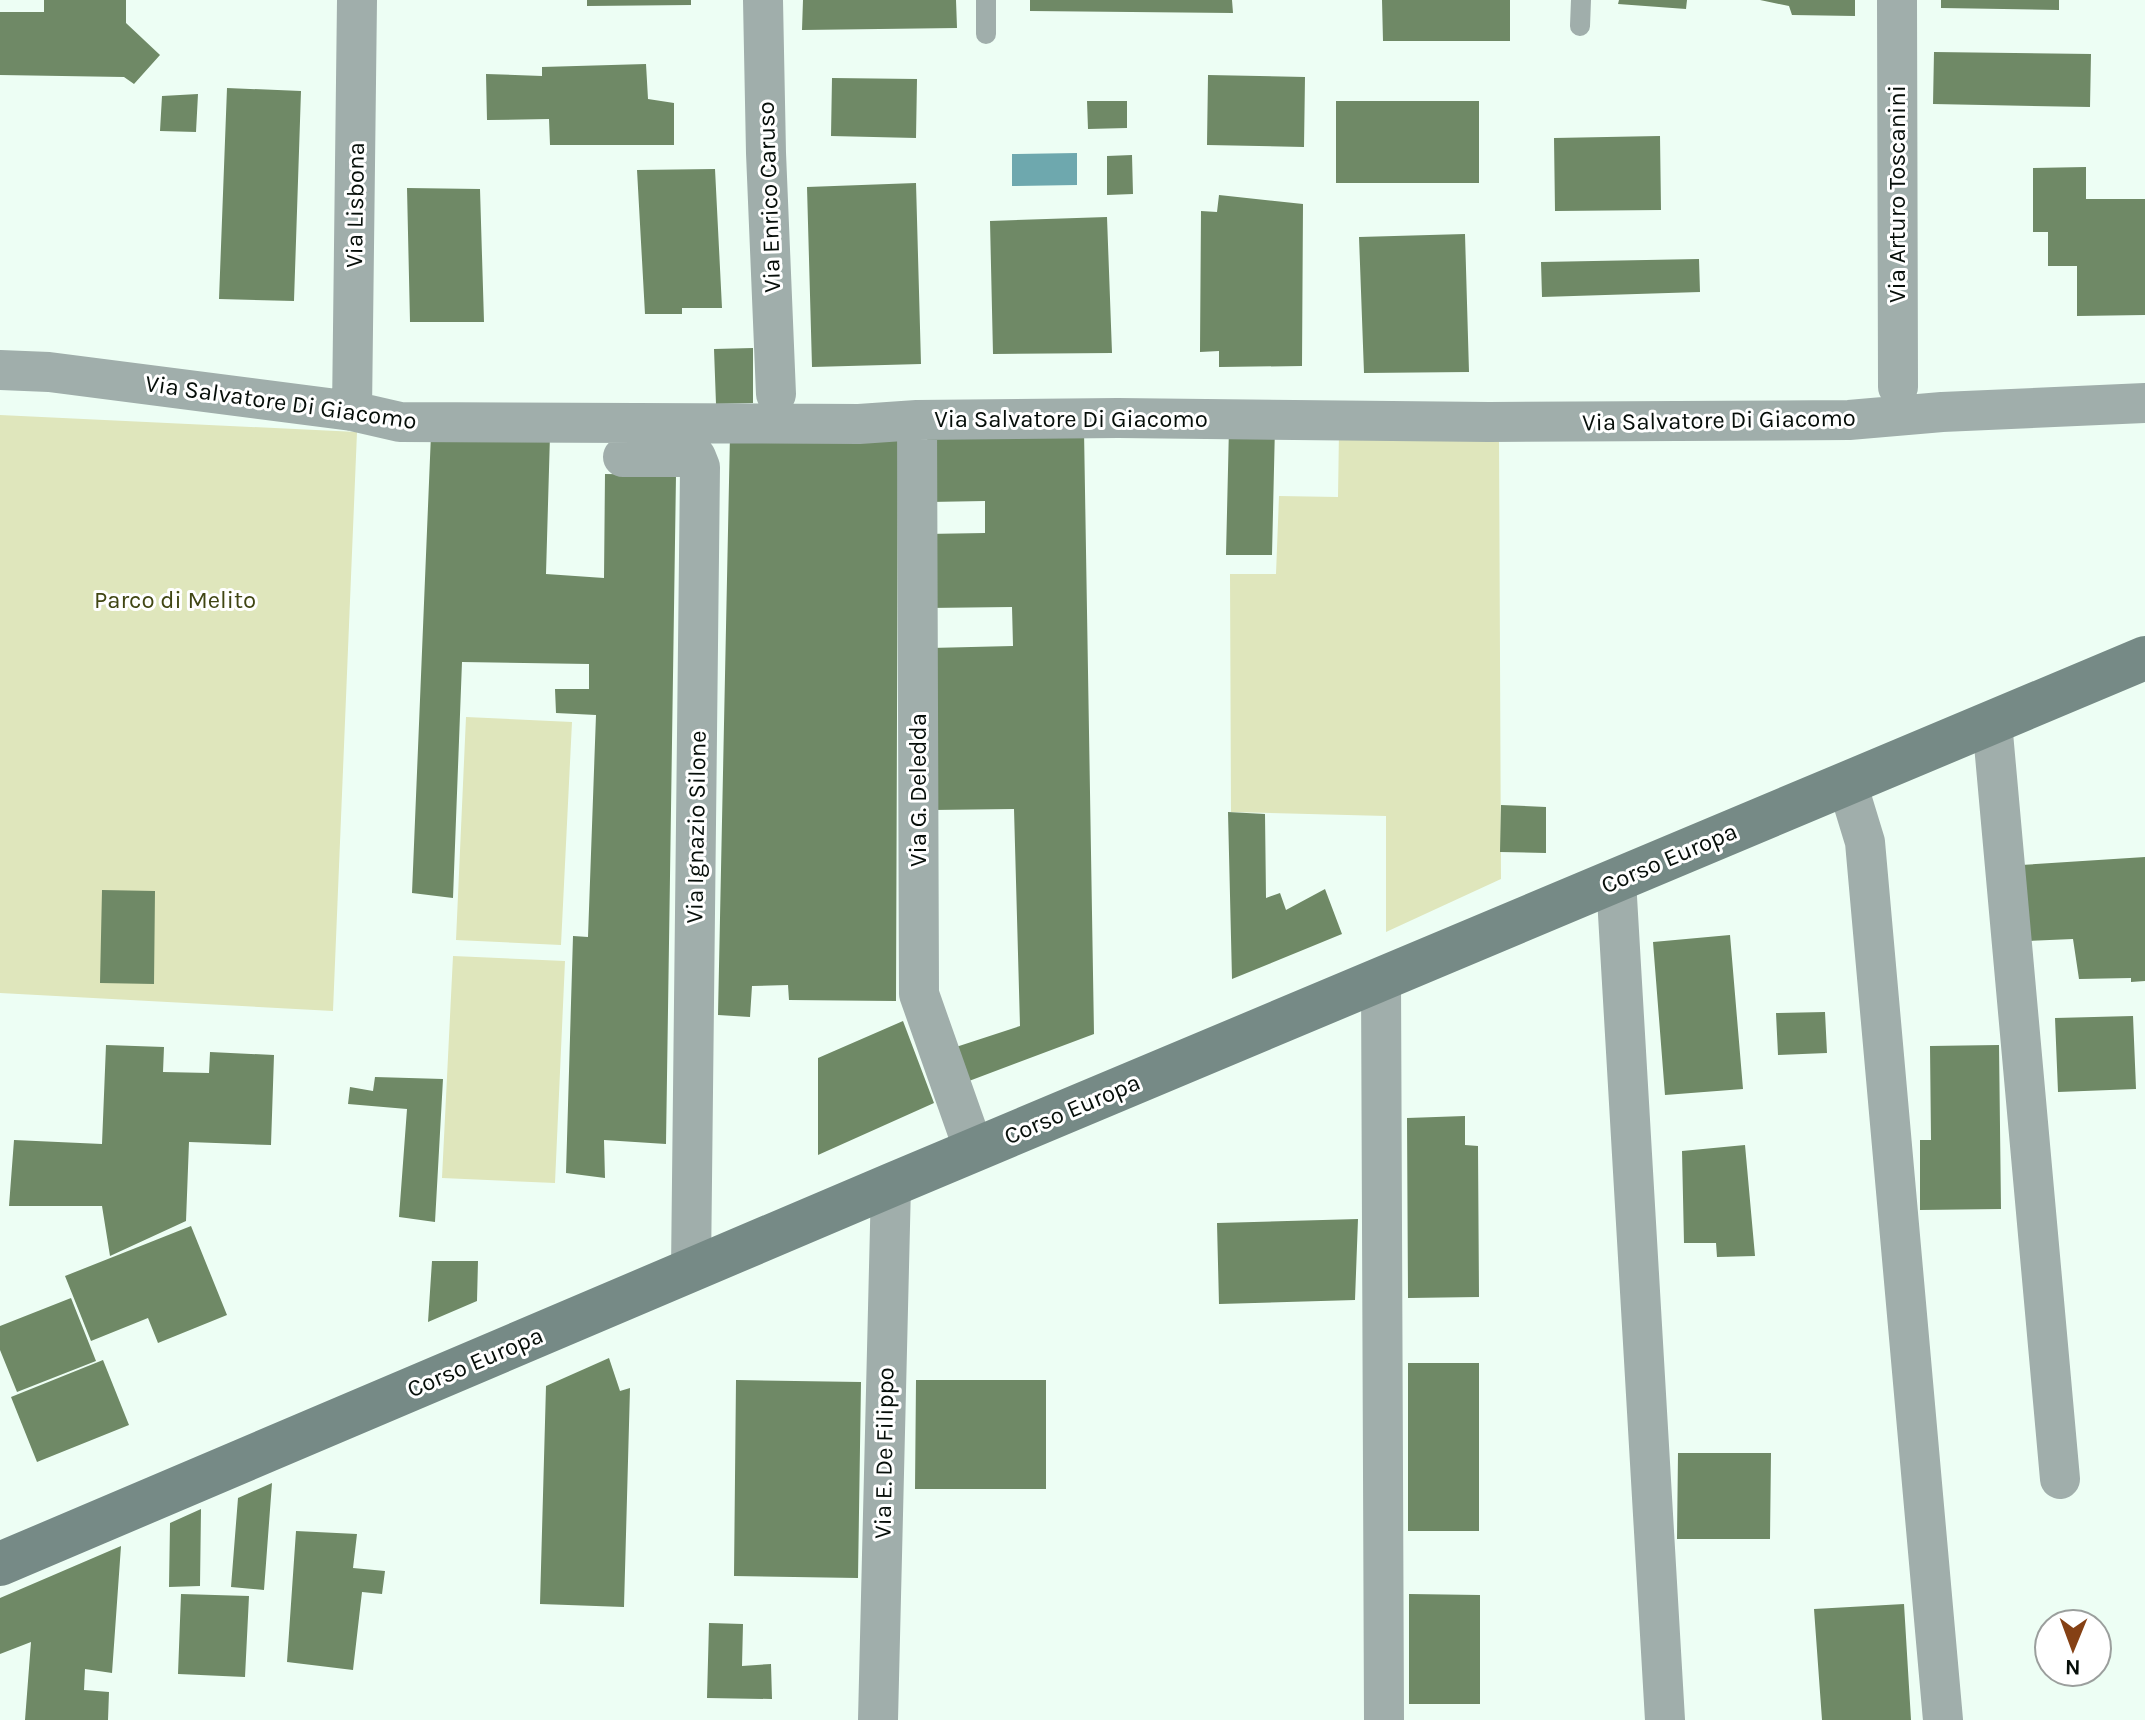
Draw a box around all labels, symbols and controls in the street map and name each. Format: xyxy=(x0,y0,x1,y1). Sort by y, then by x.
street label: Via Arturo Toscanini xyxy=(1883,85,1911,303)
street label: Via Enrico Caruso xyxy=(752,101,786,293)
street label: Via Lisbona xyxy=(340,142,370,268)
street label: Via Salvatore Di Giacomo xyxy=(144,369,418,435)
street label: Via Salvatore Di Giacomo xyxy=(1582,404,1856,436)
street label: Via Salvatore Di Giacomo xyxy=(934,405,1208,433)
park label: Parco di Melito xyxy=(94,586,256,614)
street label: Via G. Deledda xyxy=(904,713,932,867)
street label: Via Ignazio Silone xyxy=(680,730,712,924)
street label: Corso Europa xyxy=(1597,817,1741,899)
street label: Corso Europa xyxy=(1000,1068,1144,1150)
street label: Corso Europa xyxy=(403,1321,547,1403)
street label: Via E. De Filippo xyxy=(869,1367,899,1539)
north arrow xyxy=(2033,1608,2113,1688)
text: N xyxy=(2065,1654,2081,1680)

